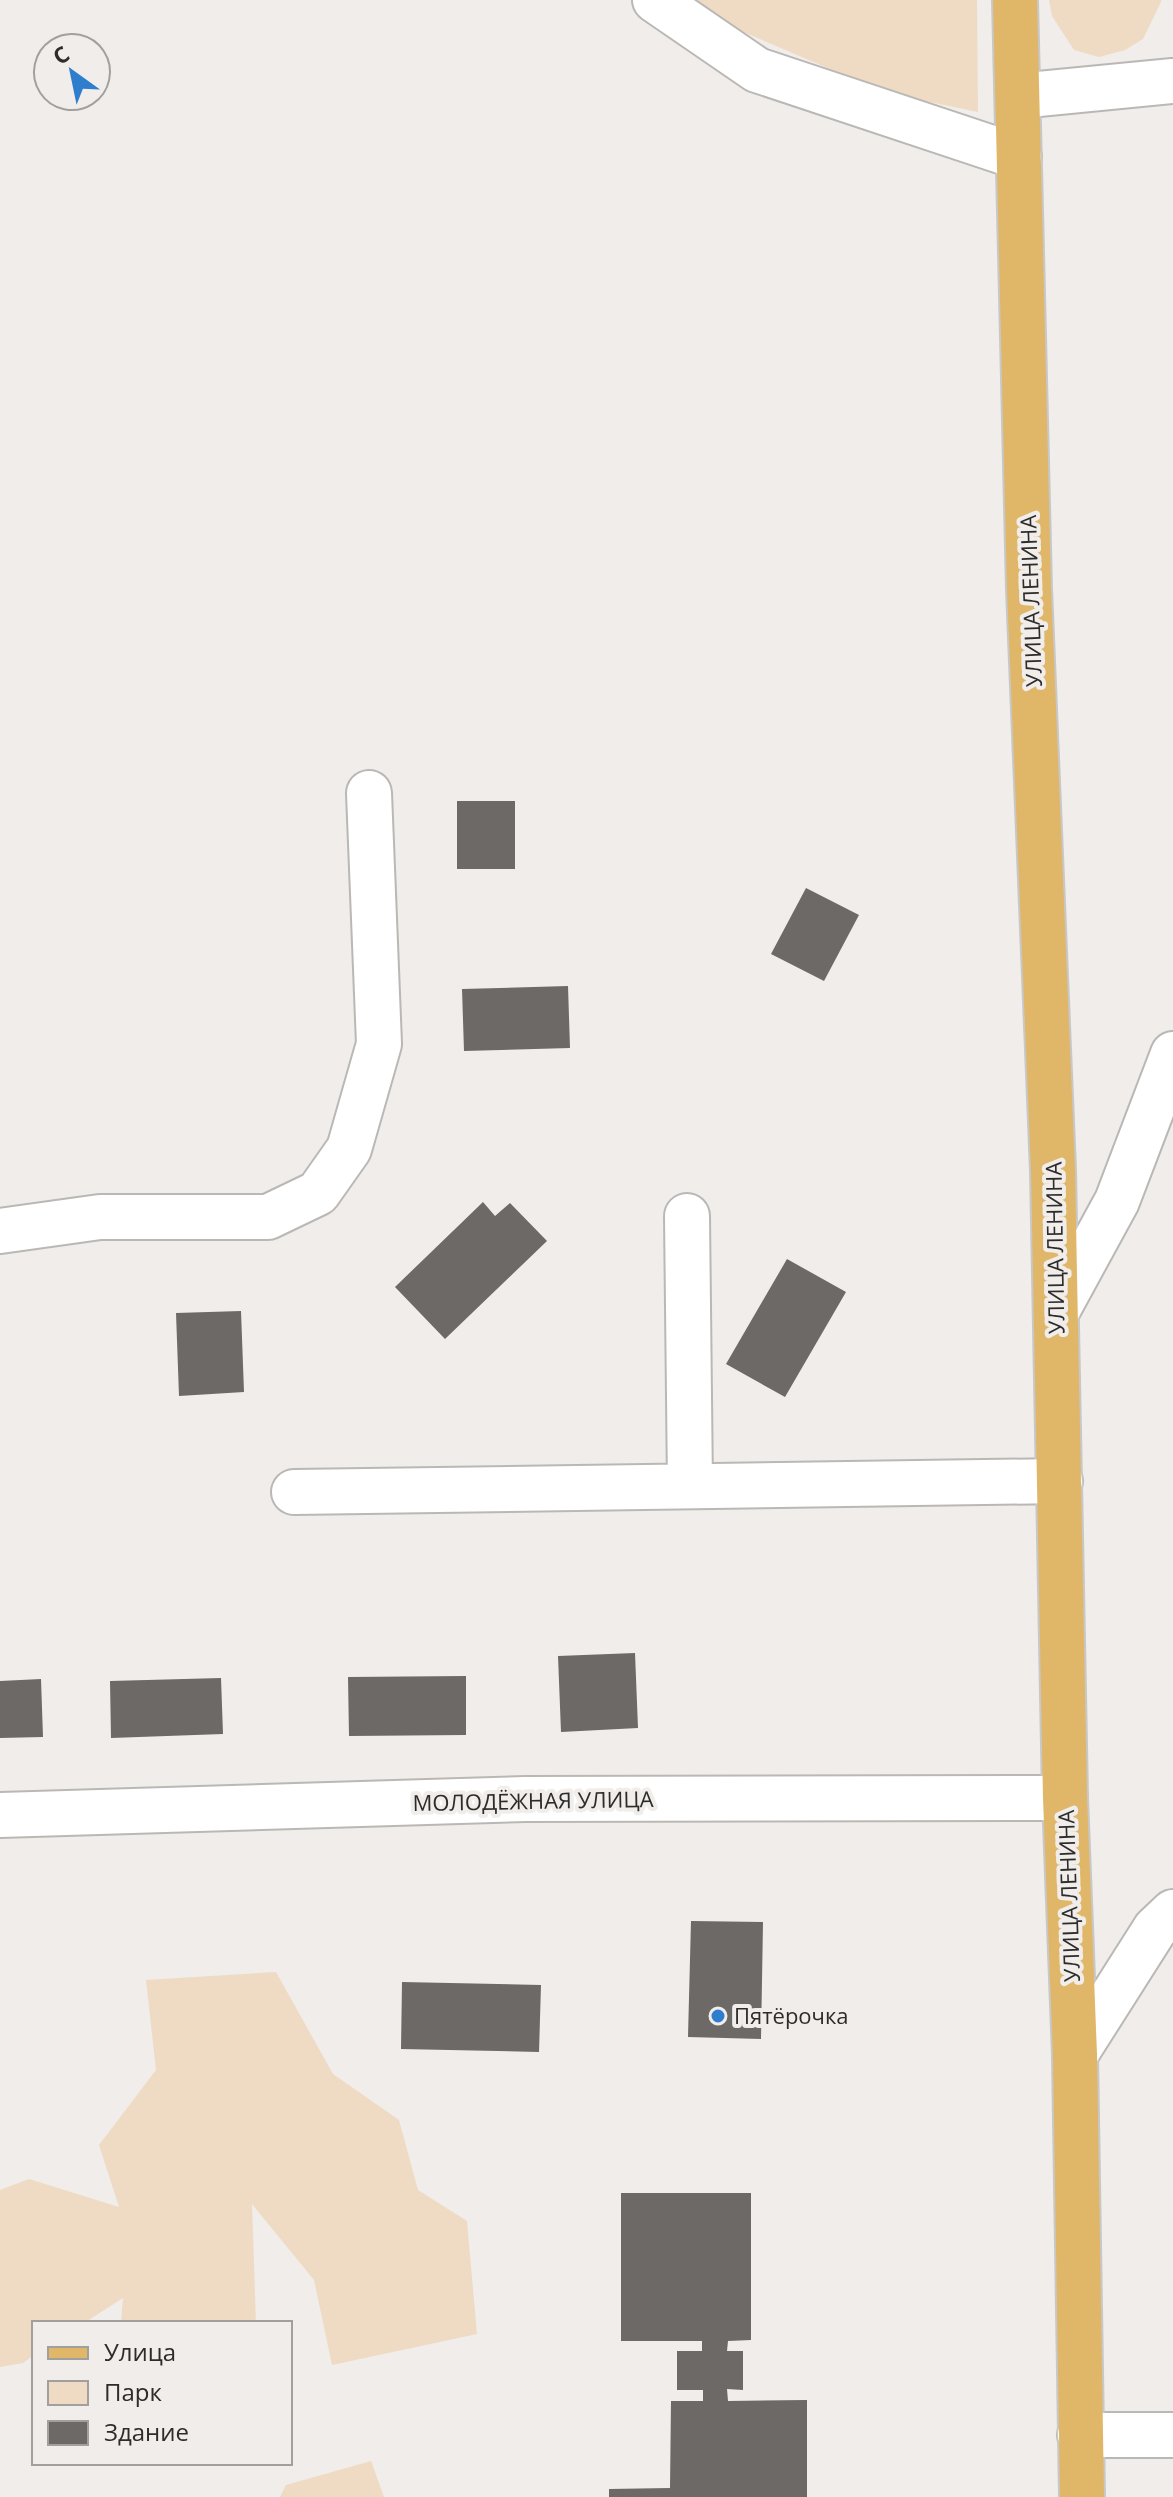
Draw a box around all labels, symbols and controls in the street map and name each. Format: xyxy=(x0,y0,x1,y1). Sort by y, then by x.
north arrow xyxy=(32,32,112,112)
text: С xyxy=(47,38,75,71)
street label: УЛИЦА ЛЕНИНА xyxy=(1012,514,1048,688)
street label: УЛИЦА ЛЕНИНА xyxy=(1037,1161,1071,1334)
street label: МОЛОДЁЖНАЯ УЛИЦА xyxy=(412,1783,654,1817)
street label: УЛИЦА ЛЕНИНА xyxy=(1050,1809,1086,1983)
place label: Пятёрочка xyxy=(734,2000,849,2030)
marker: Пятёрочка xyxy=(709,2007,727,2025)
legend xyxy=(32,2321,292,2465)
text: Улица xyxy=(104,2335,176,2368)
text: Парк xyxy=(104,2375,162,2408)
text: Здание xyxy=(104,2415,189,2448)

